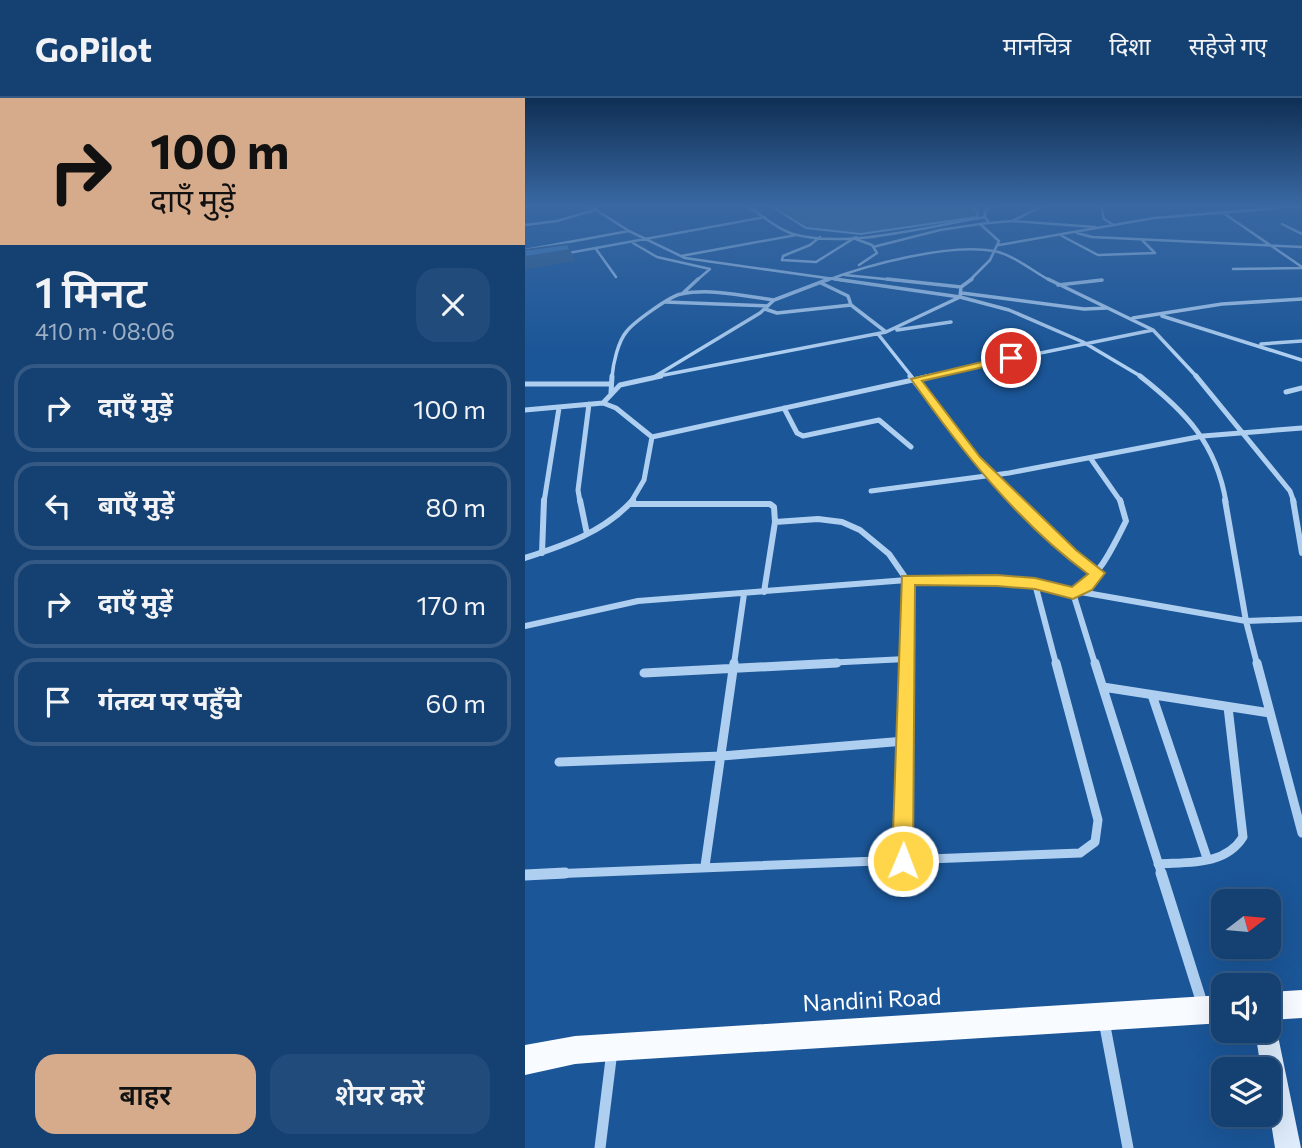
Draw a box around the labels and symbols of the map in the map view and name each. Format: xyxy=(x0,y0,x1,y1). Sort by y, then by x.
pin xyxy=(981,328,1041,388)
position arrow xyxy=(866,824,940,898)
north arrow xyxy=(1211,889,1281,959)
street label: Nandini Road xyxy=(802,981,942,1017)

